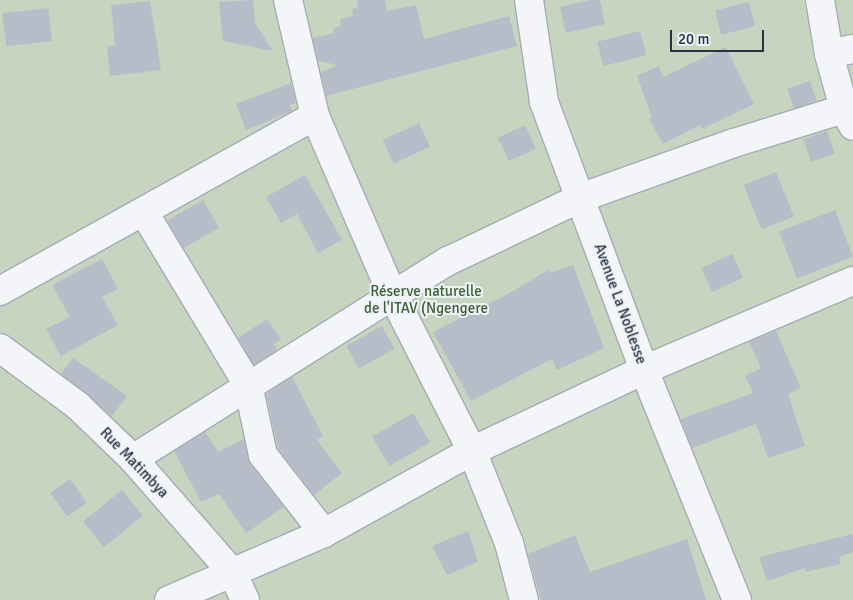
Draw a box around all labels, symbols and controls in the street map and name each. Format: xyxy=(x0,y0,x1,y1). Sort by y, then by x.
scale bar xyxy=(673,20,767,52)
text: 20 m xyxy=(678,30,709,48)
street label: Avenue La Noblesse xyxy=(590,241,650,367)
park label: Réserve naturelle de l'ITAV (Ngengere xyxy=(364,282,488,317)
street label: Rue Matimbya xyxy=(96,424,172,502)

